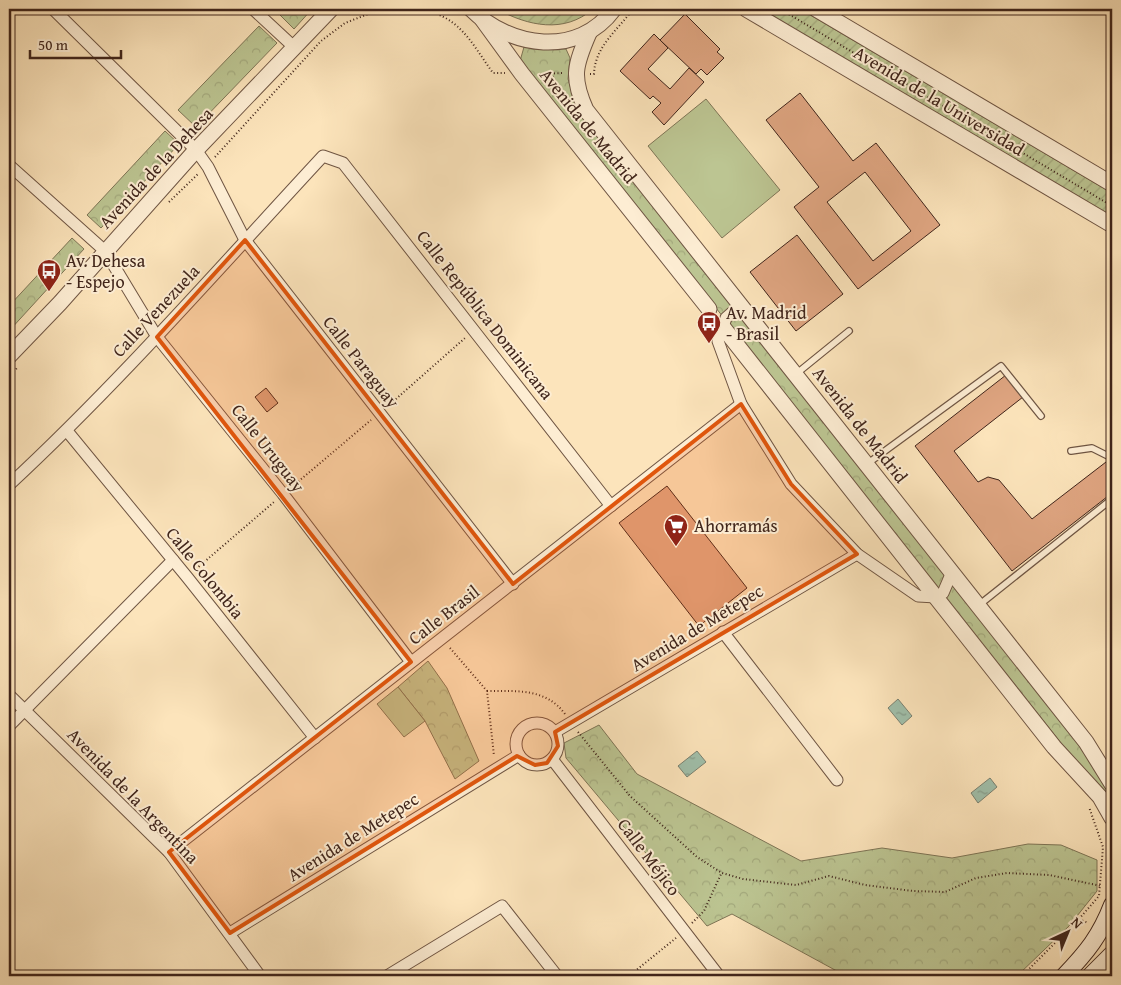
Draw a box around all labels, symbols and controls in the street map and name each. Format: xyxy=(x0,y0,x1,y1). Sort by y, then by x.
scale bar xyxy=(30,28,121,60)
text: 50 m xyxy=(38,34,69,55)
street label: Avenida de la Universidad xyxy=(849,39,1030,163)
street label: Avenida de Madrid xyxy=(533,62,644,189)
street label: Avenida de la Dehesa xyxy=(92,101,220,234)
street label: Calle República Dominicana xyxy=(410,224,561,406)
place label: Av. Dehesa - Espejo xyxy=(66,247,146,295)
bus stop icon: Av. Dehesa - Espejo xyxy=(36,258,62,292)
street label: Calle Venezuela xyxy=(105,258,206,363)
place label: Av. Madrid - Brasil xyxy=(726,299,807,347)
street label: Calle Paraguay xyxy=(317,310,406,414)
bus stop icon: Av. Madrid - Brasil xyxy=(696,310,722,344)
street label: Avenida de Madrid xyxy=(806,361,915,489)
street label: Calle Uruguay xyxy=(225,398,312,498)
place label: Ahorramás xyxy=(694,512,778,539)
supermarket icon: Ahorramás xyxy=(663,513,689,547)
street label: Calle Colombia xyxy=(160,521,251,625)
street label: Avenida de Metepec xyxy=(625,577,768,678)
street label: Calle Brasil xyxy=(402,578,485,651)
street label: Avenida de la Argentina xyxy=(61,722,206,870)
street label: Avenida de Metepec xyxy=(282,785,424,888)
street label: Calle Méjico xyxy=(611,812,688,901)
north arrow xyxy=(1044,908,1094,958)
text: N xyxy=(1067,912,1088,934)

